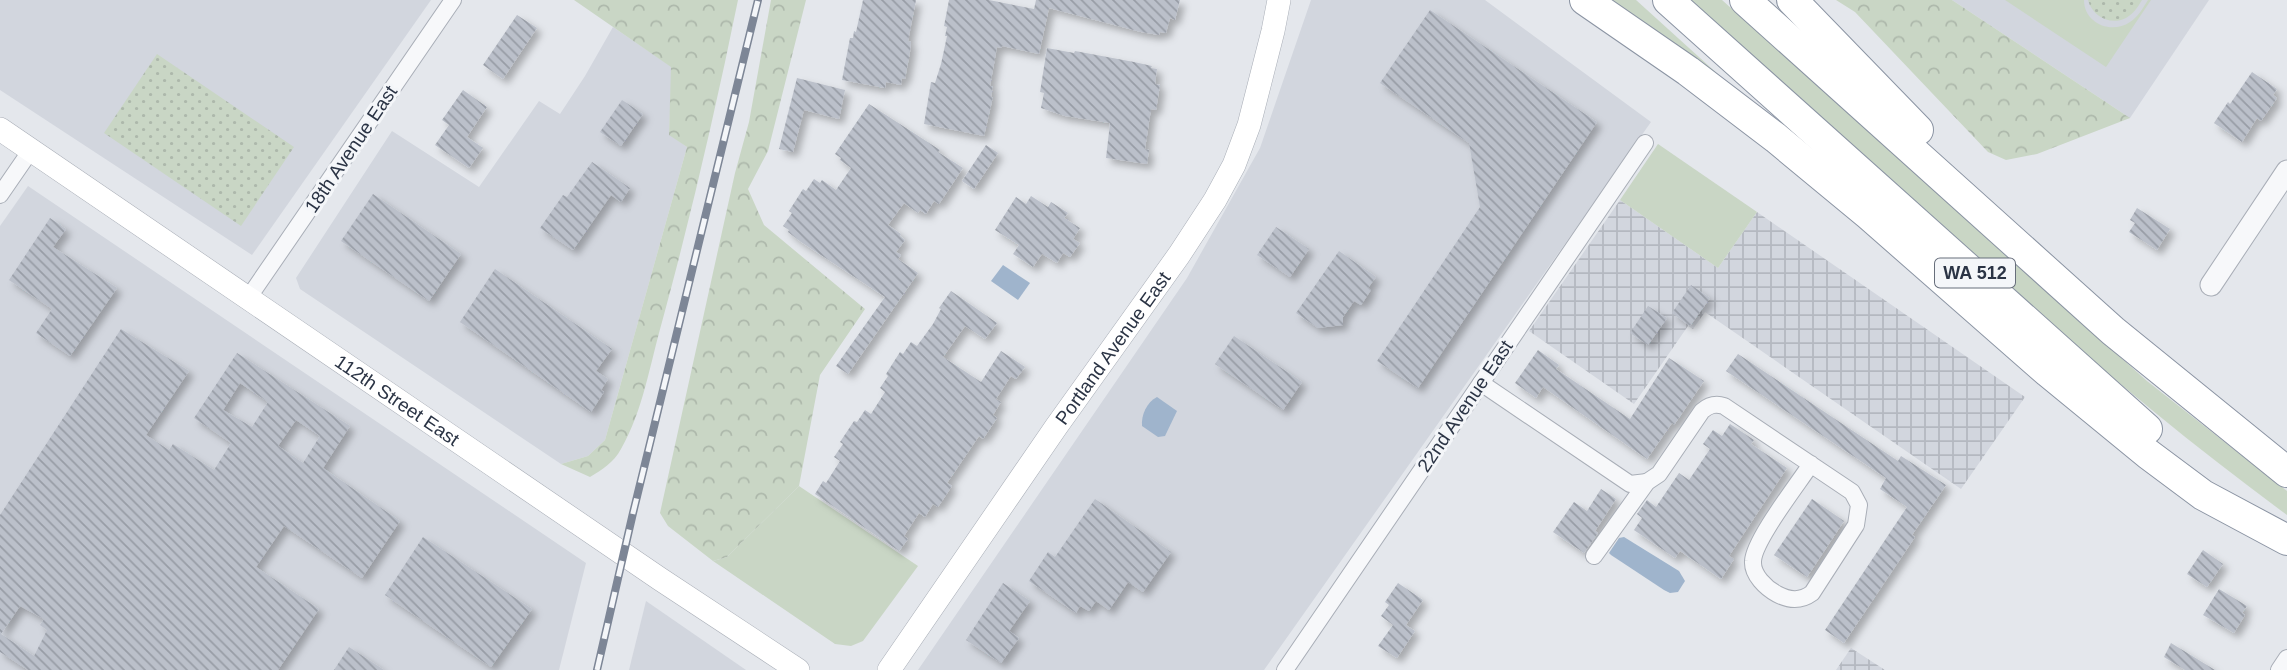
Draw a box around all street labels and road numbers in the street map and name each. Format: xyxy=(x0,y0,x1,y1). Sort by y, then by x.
street label: 18th Avenue East xyxy=(301,81,402,216)
road number: WA 512 xyxy=(1935,258,2015,288)
street label: Portland Avenue East xyxy=(1051,267,1175,428)
street label: 22nd Avenue East xyxy=(1413,336,1517,476)
street label: 112th Street East xyxy=(331,350,464,450)

